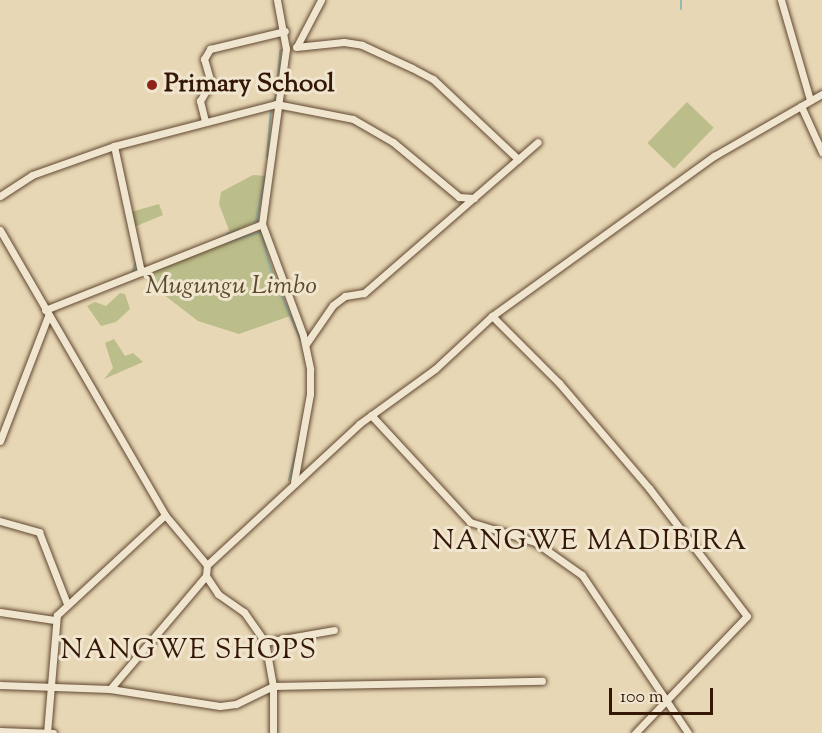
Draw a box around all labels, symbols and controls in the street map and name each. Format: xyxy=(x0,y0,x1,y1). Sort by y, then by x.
place label: Primary School xyxy=(164,69,334,101)
marker: Primary School xyxy=(145,78,159,92)
park label: Mugungu Limbo xyxy=(145,271,317,303)
district label: NANGWE MADIBIRA xyxy=(432,525,748,559)
district label: NANGWE SHOPS xyxy=(60,634,318,668)
scale bar xyxy=(612,676,716,714)
text: 100 m xyxy=(620,685,664,711)

